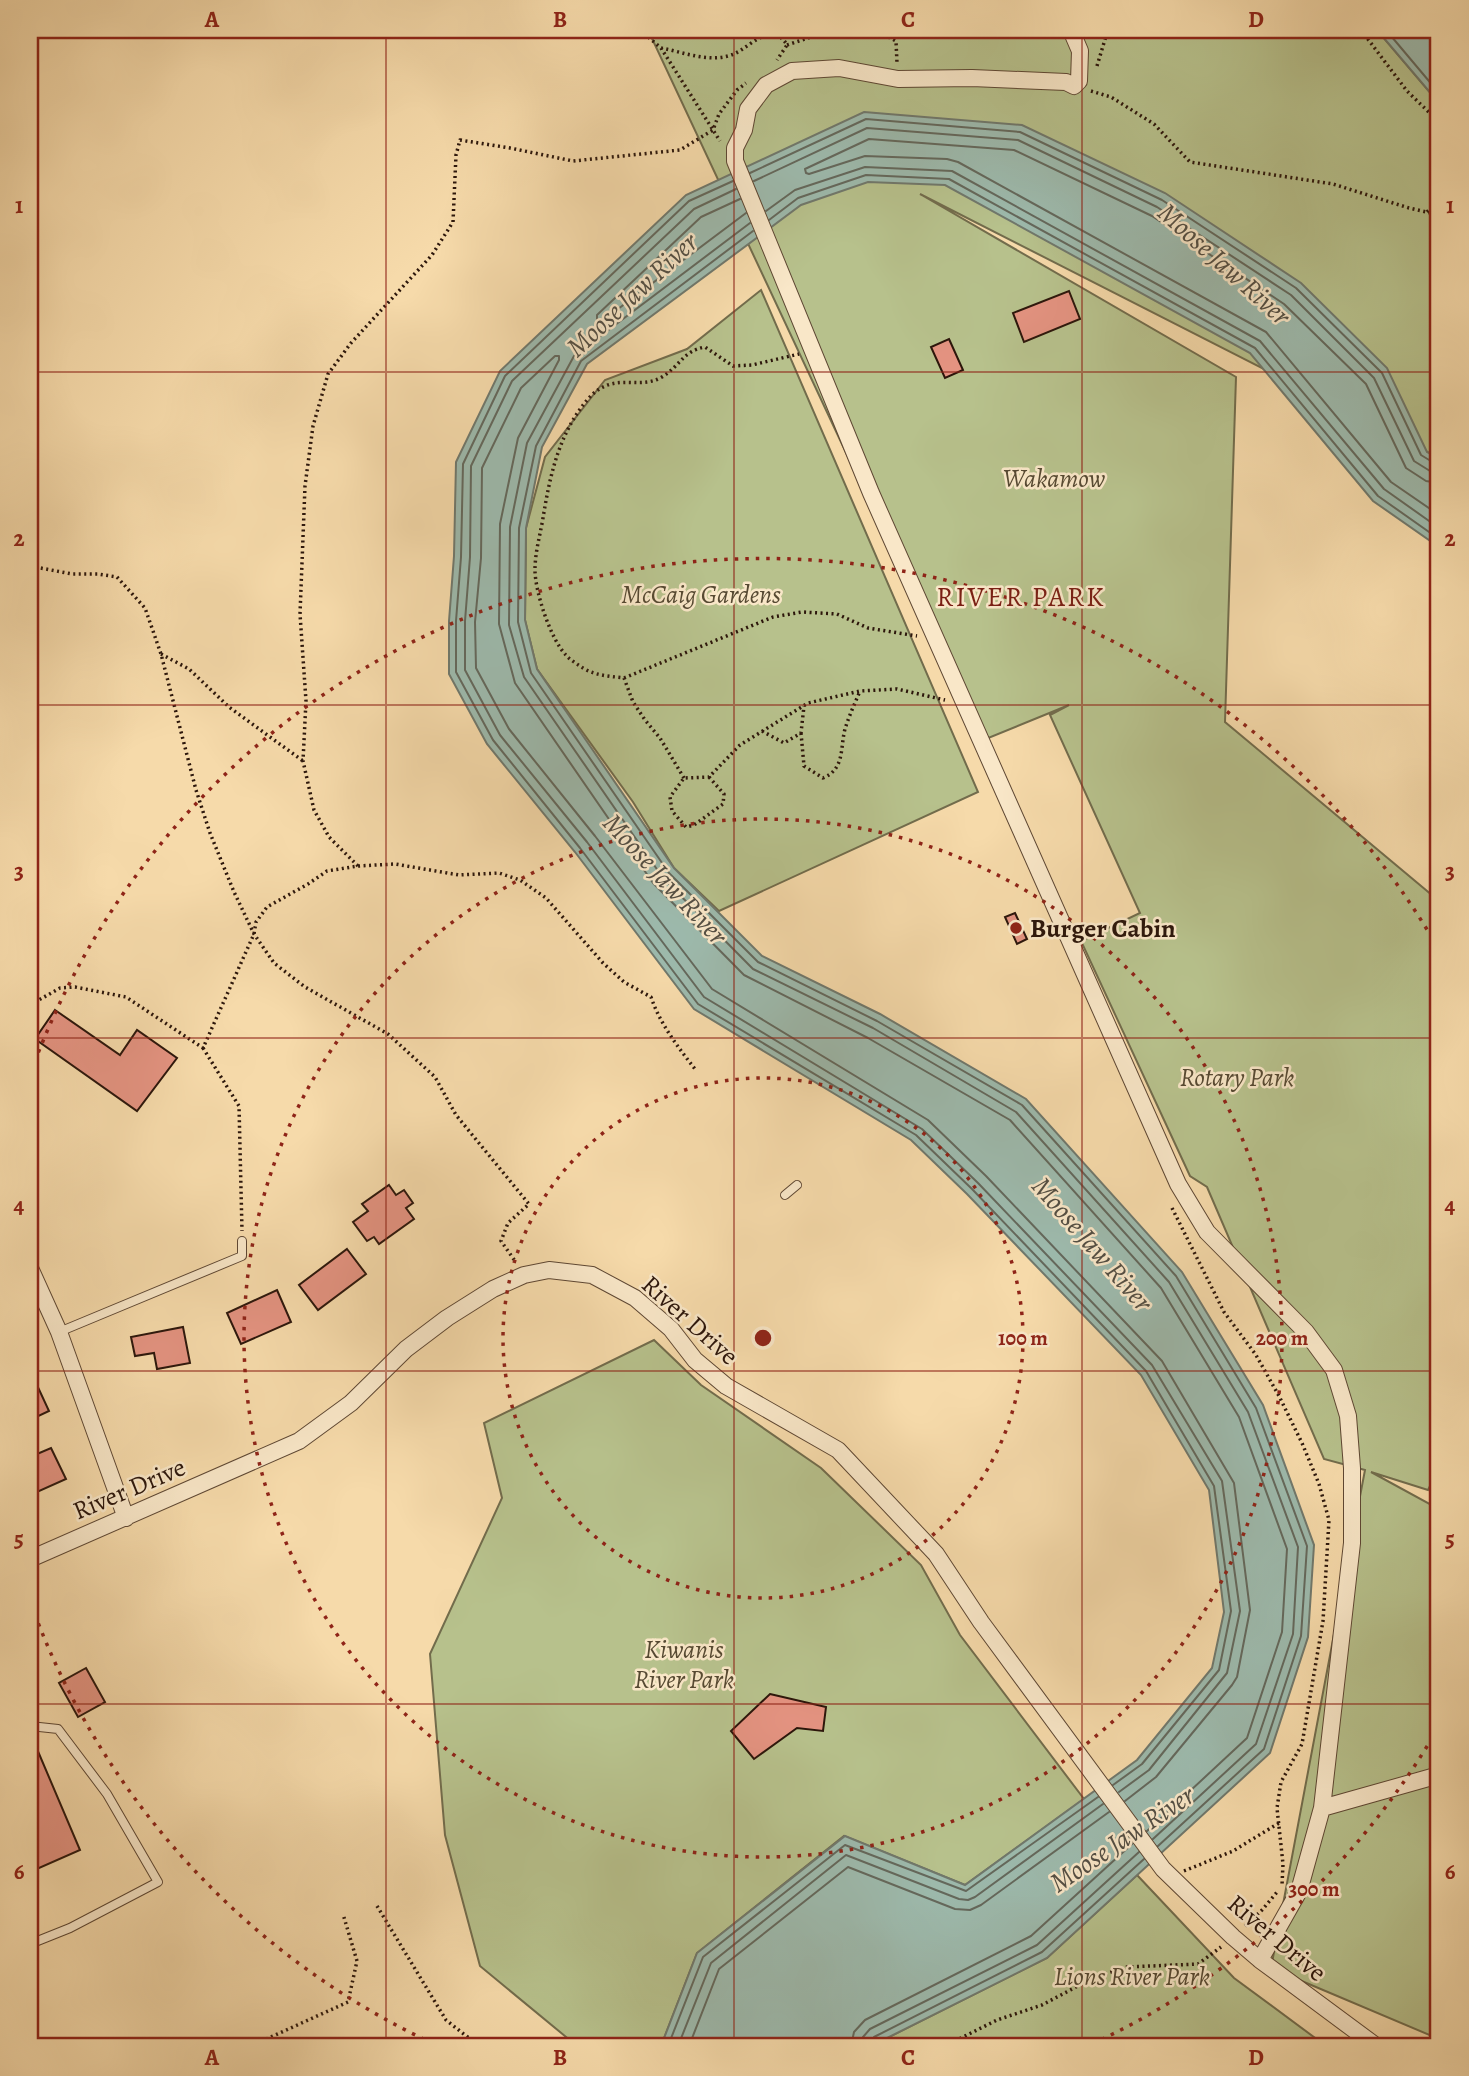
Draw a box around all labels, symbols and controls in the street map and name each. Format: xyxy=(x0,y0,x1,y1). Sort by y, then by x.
text: A xyxy=(204,4,220,35)
text: B xyxy=(553,4,567,35)
text: C xyxy=(901,4,915,35)
text: D xyxy=(1248,4,1264,35)
text: 1 xyxy=(15,190,23,221)
text: 1 xyxy=(1446,190,1454,221)
water label: Moose Jaw River xyxy=(1149,194,1300,335)
water label: Moose Jaw River xyxy=(558,223,707,366)
park label: Wakamow xyxy=(1003,461,1105,496)
text: 2 xyxy=(13,523,25,554)
text: 2 xyxy=(1444,523,1456,554)
park label: McCaig Gardens xyxy=(621,577,781,612)
district label: RIVER PARK xyxy=(936,578,1106,616)
water label: Moose Jaw River xyxy=(594,805,737,954)
text: 3 xyxy=(14,856,24,887)
text: 3 xyxy=(1445,856,1455,887)
place label: Burger Cabin xyxy=(1030,911,1176,946)
marker: Burger Cabin xyxy=(1008,920,1024,936)
park label: Rotary Park xyxy=(1180,1060,1294,1095)
water label: Moose Jaw River xyxy=(1023,1168,1162,1321)
text: 4 xyxy=(14,1190,25,1221)
text: 4 xyxy=(1445,1190,1456,1221)
street label: River Drive xyxy=(634,1267,746,1373)
text: 100 m xyxy=(998,1324,1048,1352)
text: 200 m xyxy=(1256,1324,1309,1352)
centre of rings xyxy=(751,1326,775,1350)
street label: River Drive xyxy=(67,1450,191,1528)
text: 5 xyxy=(14,1523,24,1554)
text: 5 xyxy=(1445,1523,1455,1554)
park label: Kiwanis River Park xyxy=(634,1632,734,1697)
water label: Moose Jaw River xyxy=(1042,1776,1203,1901)
text: 6 xyxy=(14,1856,25,1887)
text: 6 xyxy=(1445,1856,1456,1887)
text: 300 m xyxy=(1288,1875,1340,1903)
street label: River Drive xyxy=(1220,1886,1334,1990)
park label: Lions River Park xyxy=(1054,1959,1210,1994)
text: A xyxy=(204,2042,220,2073)
text: B xyxy=(553,2042,567,2073)
text: C xyxy=(901,2042,915,2073)
text: D xyxy=(1248,2042,1264,2073)

